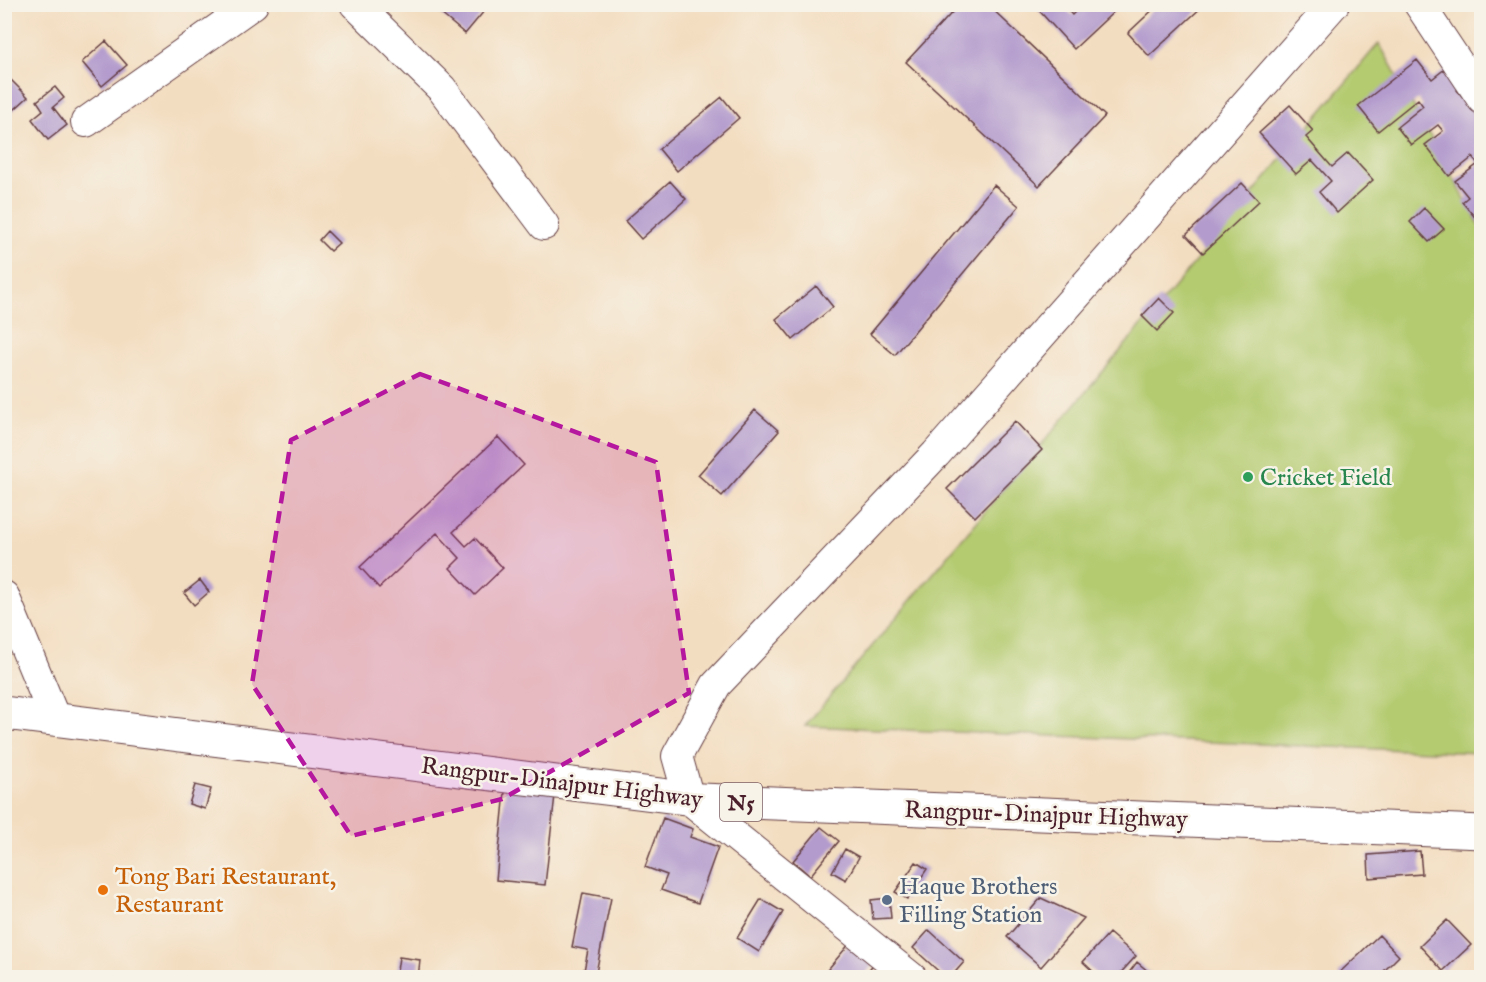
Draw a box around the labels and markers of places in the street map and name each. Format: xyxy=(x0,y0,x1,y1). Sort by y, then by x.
place label: Cricket Field xyxy=(1260,463,1392,494)
marker: Cricket Field xyxy=(1241,470,1255,484)
place label: Tong Bari Restaurant, Restaurant xyxy=(115,862,336,921)
place label: Haque Brothers Filling Station xyxy=(899,872,1057,931)
marker: Tong Bari Restaurant, Restaurant xyxy=(96,883,110,897)
marker: Haque Brothers Filling Station xyxy=(880,893,894,907)

